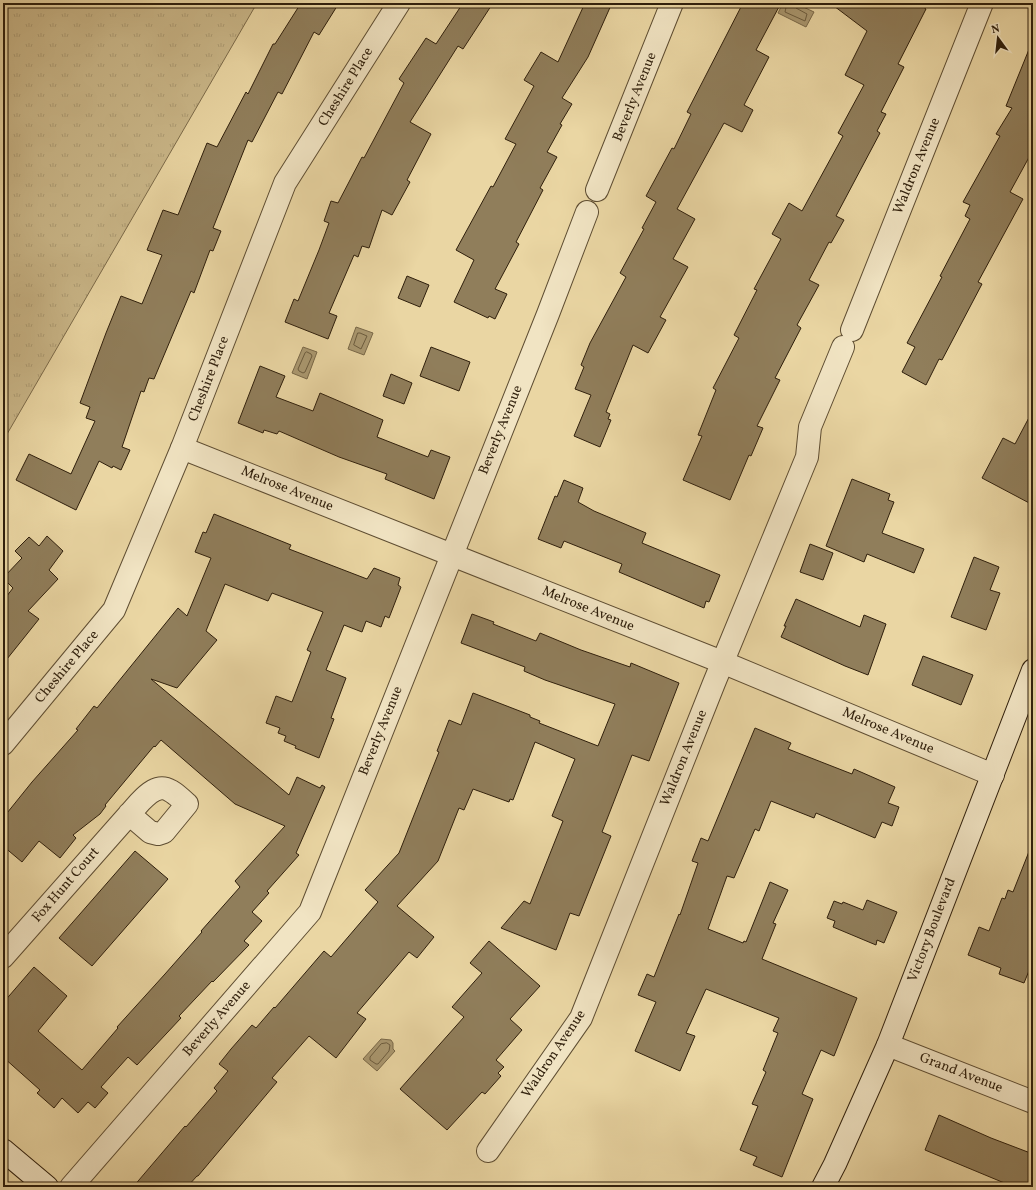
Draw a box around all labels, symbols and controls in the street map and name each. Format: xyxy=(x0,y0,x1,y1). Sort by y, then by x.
north arrow xyxy=(978,18,1018,58)
text: N xyxy=(990,22,1002,38)
street label: Cheshire Place xyxy=(314,43,378,130)
street label: Beverly Avenue xyxy=(608,49,662,145)
street label: Waldron Avenue xyxy=(889,115,945,217)
street label: Cheshire Place xyxy=(184,333,234,424)
street label: Beverly Avenue xyxy=(474,382,528,478)
street label: Melrose Avenue xyxy=(238,462,336,516)
street label: Melrose Avenue xyxy=(539,582,637,636)
street label: Cheshire Place xyxy=(31,626,103,708)
street label: Beverly Avenue xyxy=(354,683,408,779)
street label: Melrose Avenue xyxy=(839,703,937,759)
street label: Waldron Avenue xyxy=(656,707,712,809)
street label: Fox Hunt Court xyxy=(28,843,104,927)
street label: Victory Boulevard xyxy=(903,875,961,985)
street label: Beverly Avenue xyxy=(179,977,256,1061)
street label: Waldron Avenue xyxy=(517,1006,591,1102)
street label: Grand Avenue xyxy=(917,1048,1006,1098)

